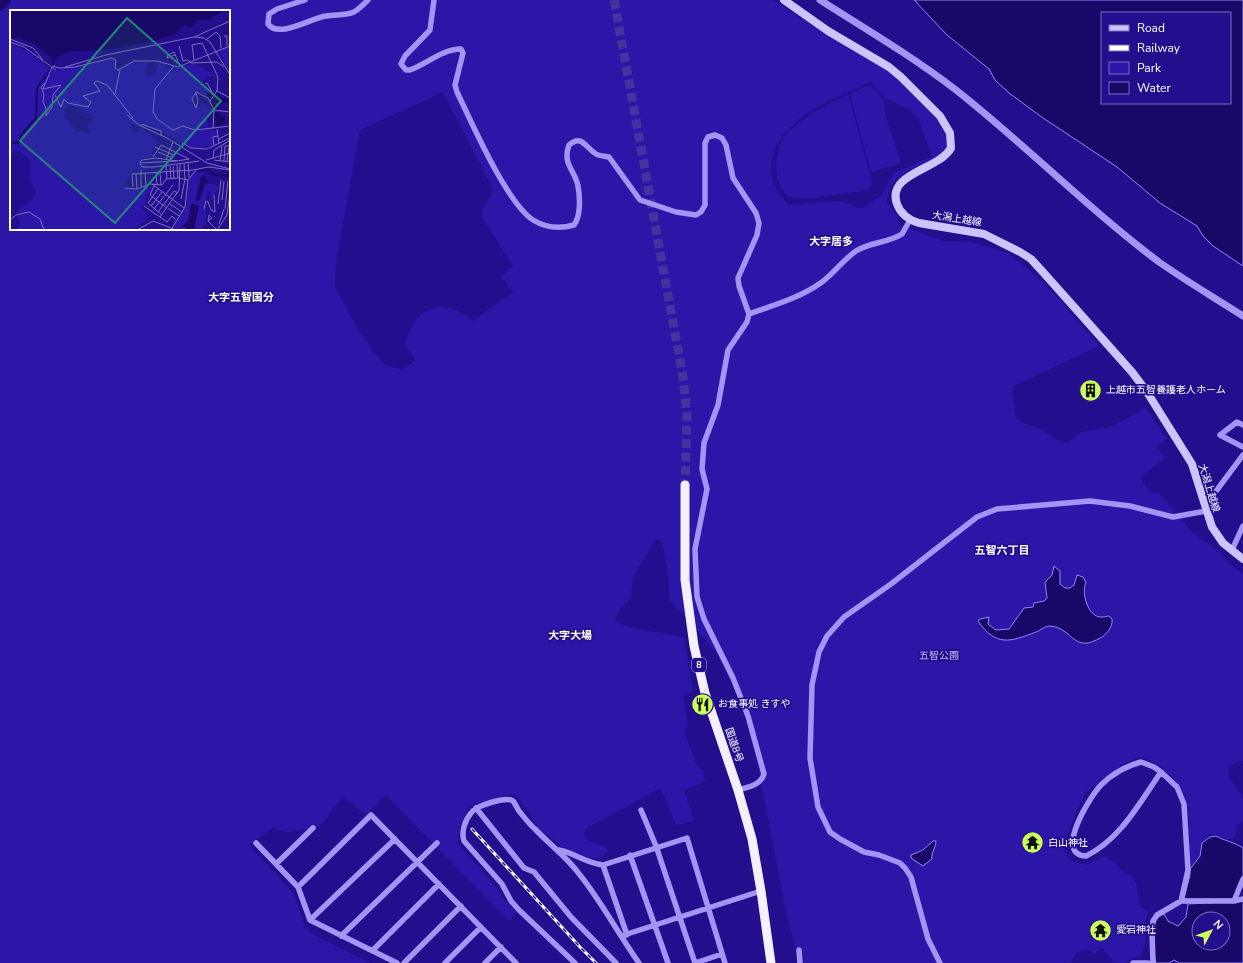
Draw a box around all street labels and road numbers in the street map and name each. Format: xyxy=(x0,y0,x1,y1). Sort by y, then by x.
street label: 大潟上越線 xyxy=(931,208,983,230)
street label: 大潟上越線 xyxy=(1195,462,1223,514)
road number: 8 xyxy=(692,658,706,672)
street label: 国道8号 xyxy=(722,726,746,764)

